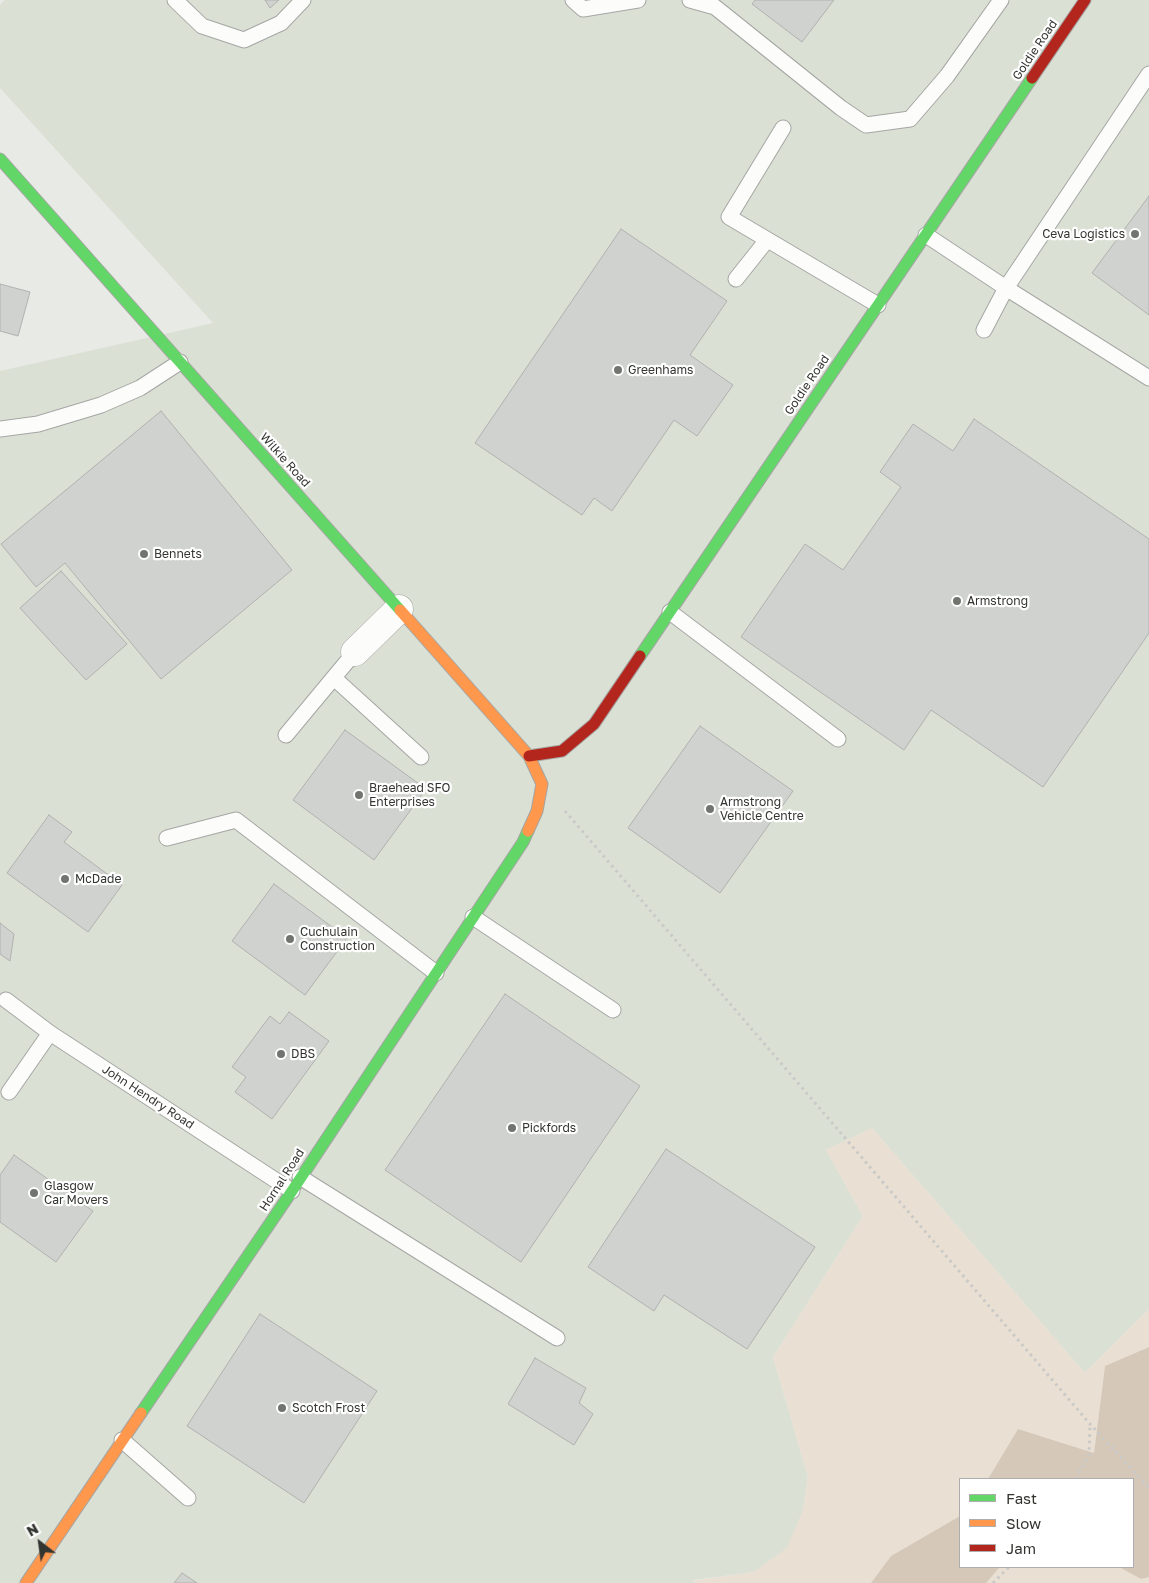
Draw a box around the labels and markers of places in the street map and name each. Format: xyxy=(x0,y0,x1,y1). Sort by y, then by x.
place label: Ceva Logistics xyxy=(1042,227,1125,241)
marker: Ceva Logistics xyxy=(1129,228,1141,240)
place label: Greenhams xyxy=(628,363,693,377)
marker: Greenhams xyxy=(612,364,624,376)
place label: Bennets xyxy=(154,547,202,561)
marker: Bennets xyxy=(138,548,150,560)
place label: Armstrong xyxy=(967,594,1028,608)
marker: Armstrong xyxy=(951,595,963,607)
place label: Braehead SFO Enterprises xyxy=(369,781,450,809)
marker: Braehead SFO Enterprises xyxy=(353,789,365,801)
place label: Armstrong Vehicle Centre xyxy=(720,795,804,823)
marker: Armstrong Vehicle Centre xyxy=(704,803,716,815)
place label: McDade xyxy=(75,872,121,886)
marker: McDade xyxy=(59,873,71,885)
place label: Cuchulain Construction xyxy=(300,925,375,953)
marker: Cuchulain Construction xyxy=(284,933,296,945)
place label: DBS xyxy=(291,1047,315,1061)
marker: DBS xyxy=(275,1048,287,1060)
place label: Pickfords xyxy=(522,1121,576,1135)
marker: Pickfords xyxy=(506,1122,518,1134)
place label: Glasgow Car Movers xyxy=(44,1179,108,1207)
marker: Glasgow Car Movers xyxy=(28,1187,40,1199)
place label: Scotch Frost xyxy=(292,1401,365,1415)
marker: Scotch Frost xyxy=(276,1402,288,1414)

